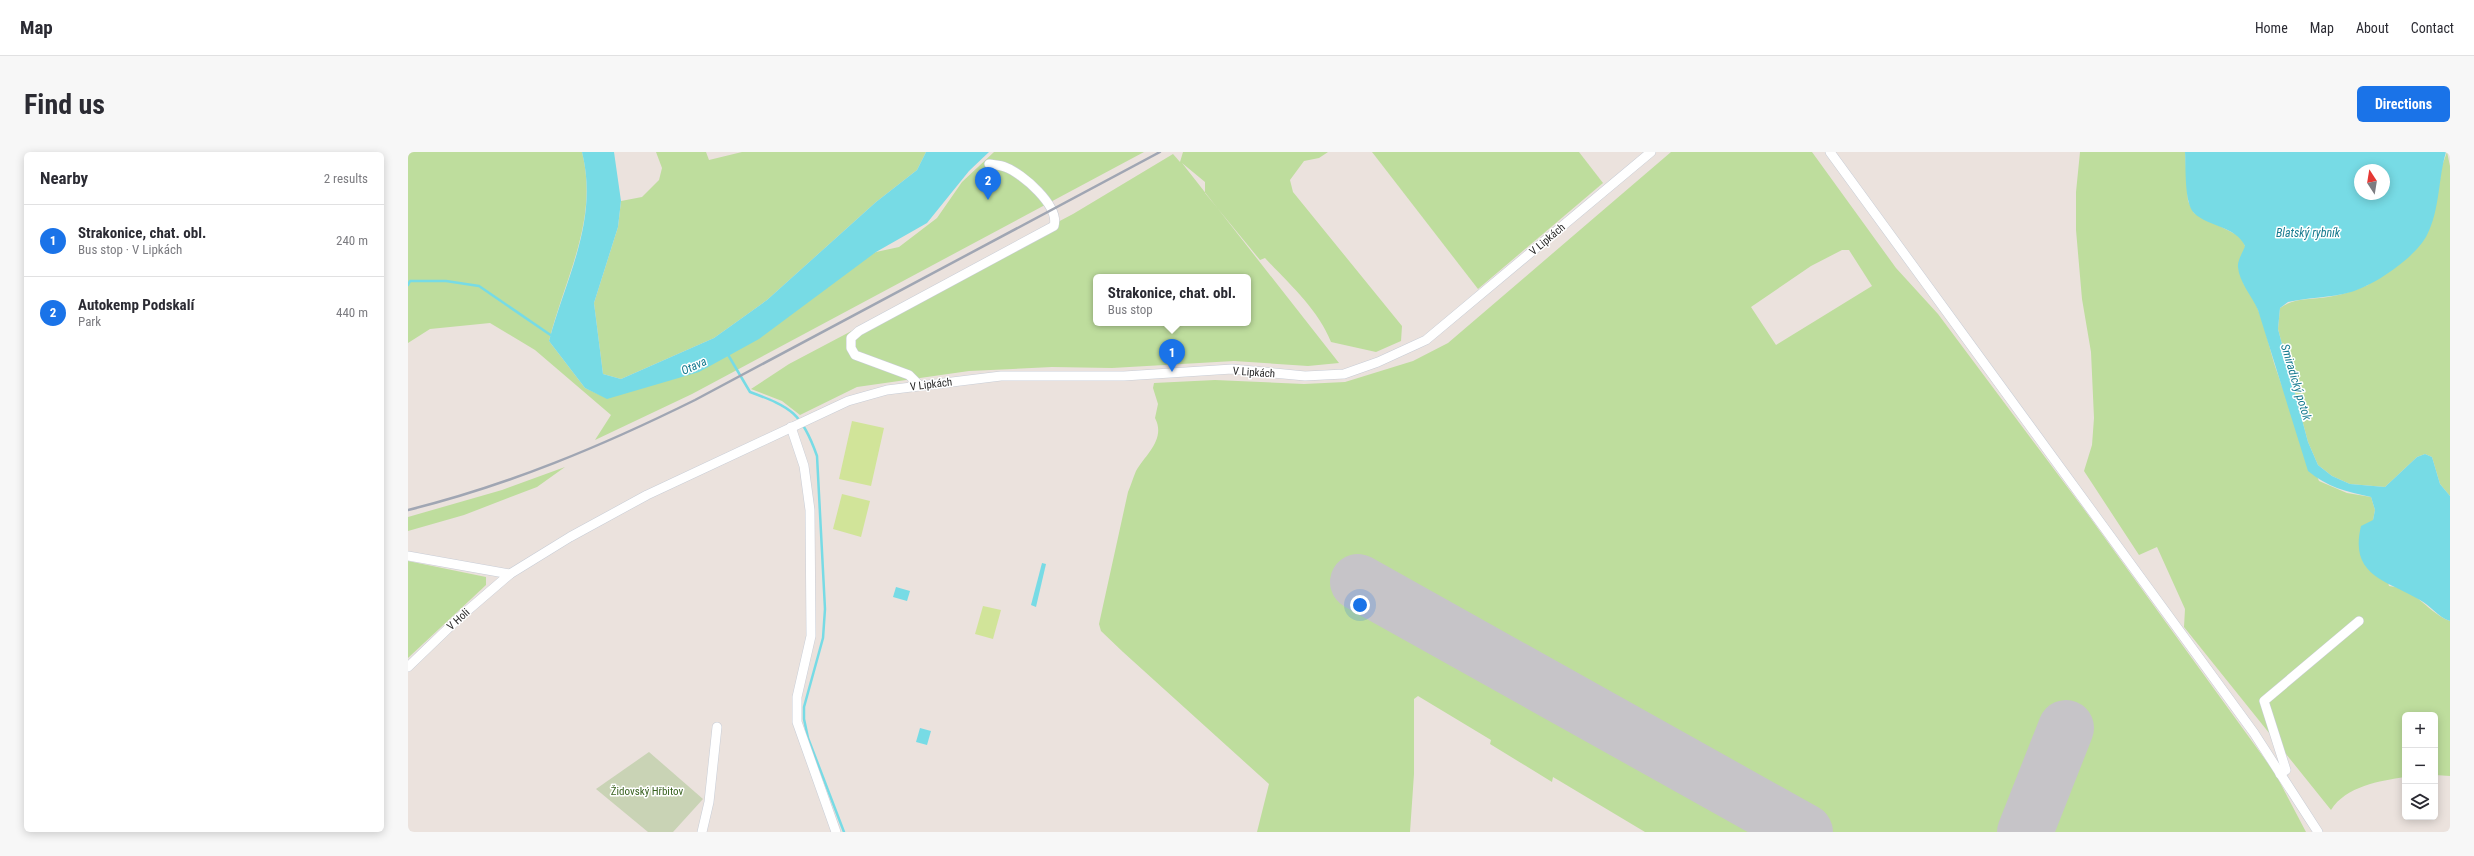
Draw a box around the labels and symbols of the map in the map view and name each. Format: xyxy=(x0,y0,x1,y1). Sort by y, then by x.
north arrow xyxy=(2354,164,2390,200)
pin: 2 xyxy=(975,167,1001,200)
street label: V Lipkách xyxy=(1527,221,1568,258)
water label: Blatský rybník xyxy=(2276,226,2341,240)
pin: 1 xyxy=(1159,339,1185,372)
water label: Smiradický potok xyxy=(2278,342,2314,423)
water label: Otava xyxy=(679,354,709,378)
street label: V Lipkách xyxy=(1232,365,1276,380)
street label: V Lipkách xyxy=(909,375,953,394)
your location xyxy=(1350,595,1370,615)
street label: V Holi xyxy=(444,606,472,633)
park label: Židovský Hřbitov xyxy=(611,785,683,798)

